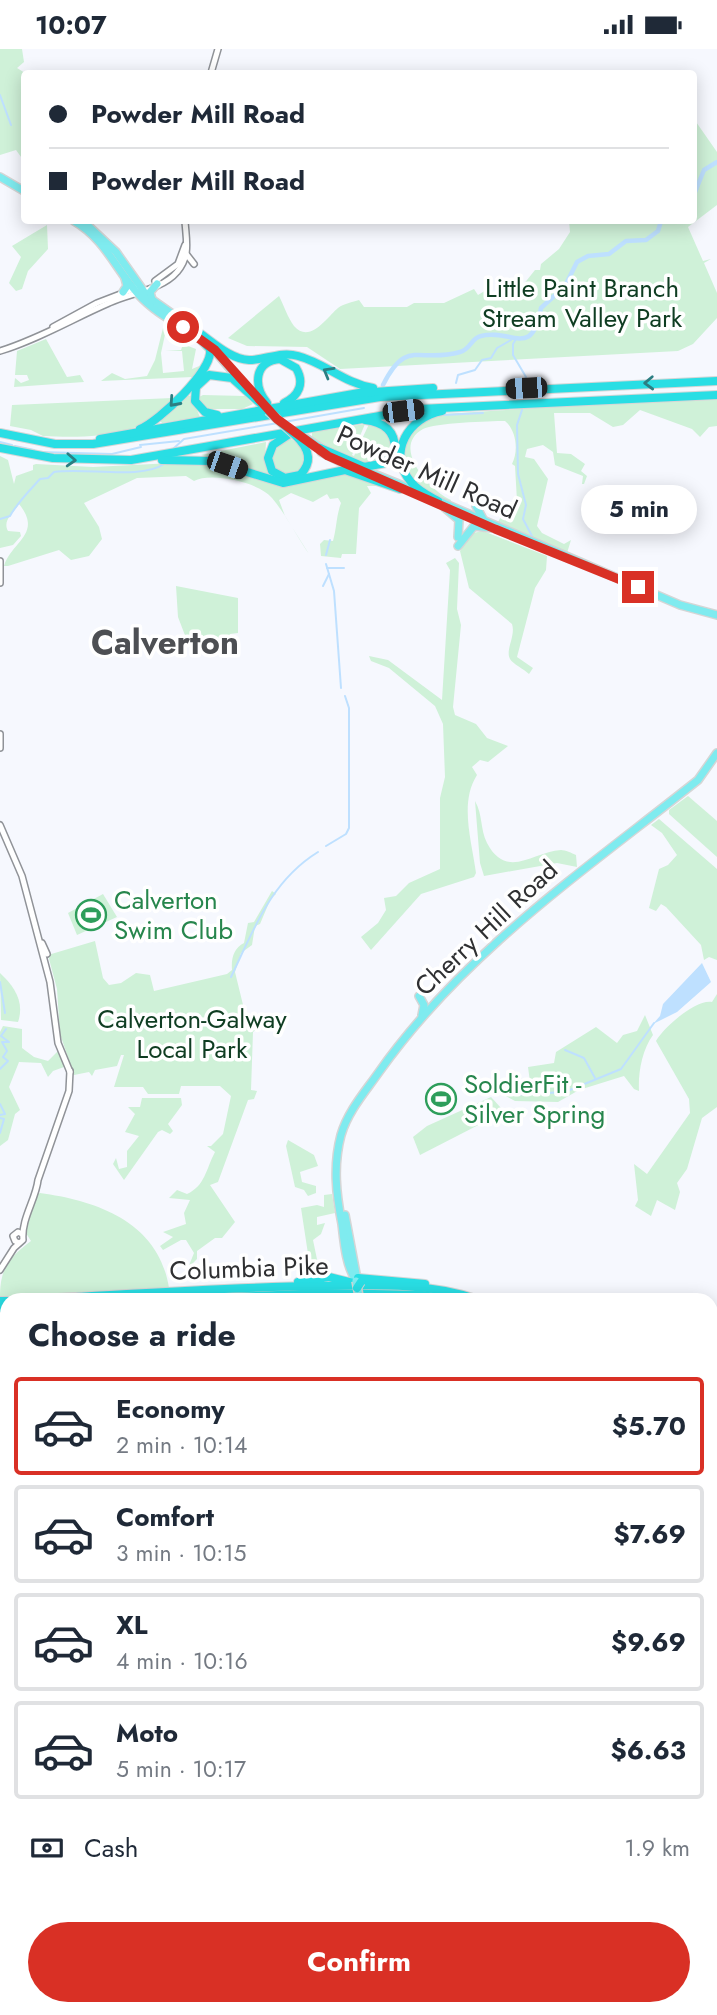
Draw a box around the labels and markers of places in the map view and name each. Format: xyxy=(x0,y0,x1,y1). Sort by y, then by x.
place label: Calverton Swim Club xyxy=(114,881,233,949)
sports icon: Calverton Swim Club xyxy=(74,898,108,932)
place label: SoldierFit - Silver Spring xyxy=(464,1065,605,1133)
sports icon: SoldierFit - Silver Spring xyxy=(424,1082,458,1116)

